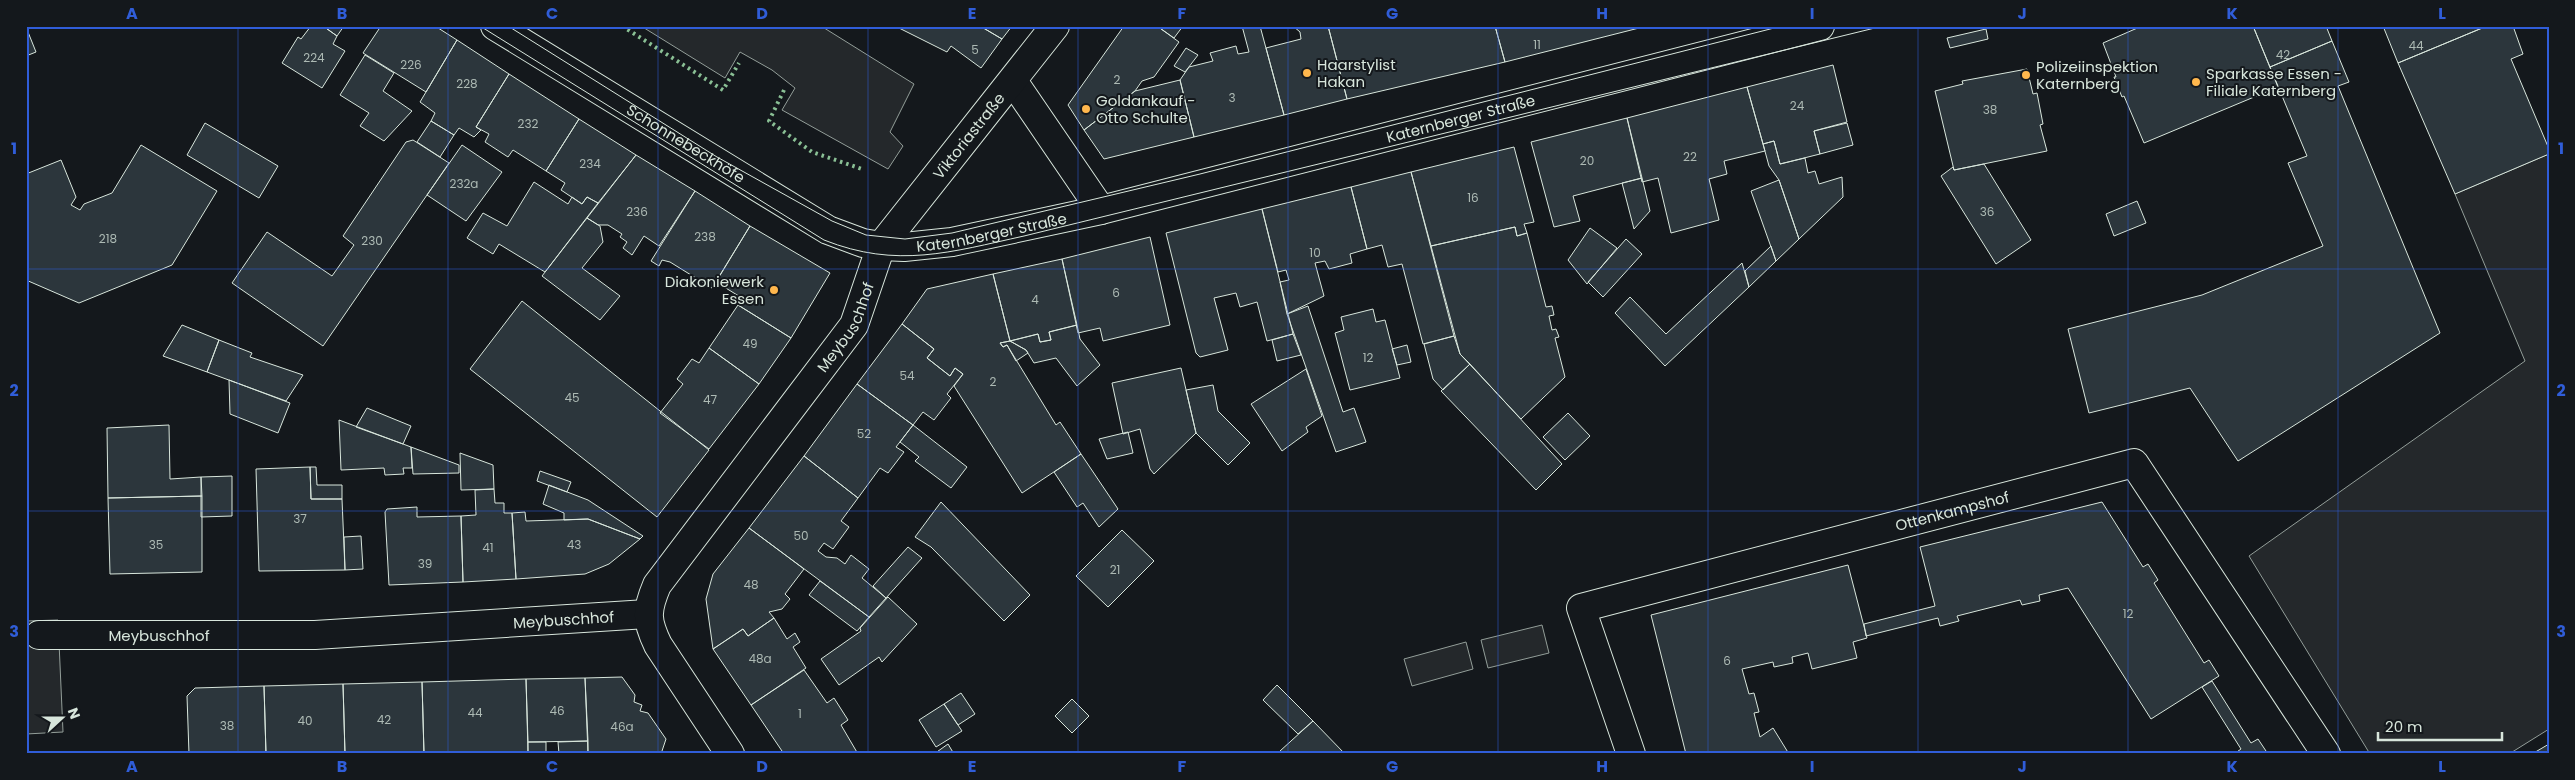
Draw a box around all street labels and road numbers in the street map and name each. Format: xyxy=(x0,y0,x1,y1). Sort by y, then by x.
street label: Viktoriastraße xyxy=(928,88,1009,183)
street label: Katernberger Straße xyxy=(1384,89,1537,147)
street label: Schonnebeckhöfe xyxy=(623,99,749,187)
street label: Katernberger Straße xyxy=(915,207,1069,256)
street label: Meybuschhof xyxy=(812,279,878,376)
street label: Ottenkampshof xyxy=(1893,486,2012,536)
street label: Meybuschhof xyxy=(512,606,615,633)
street label: Meybuschhof xyxy=(108,625,210,646)

